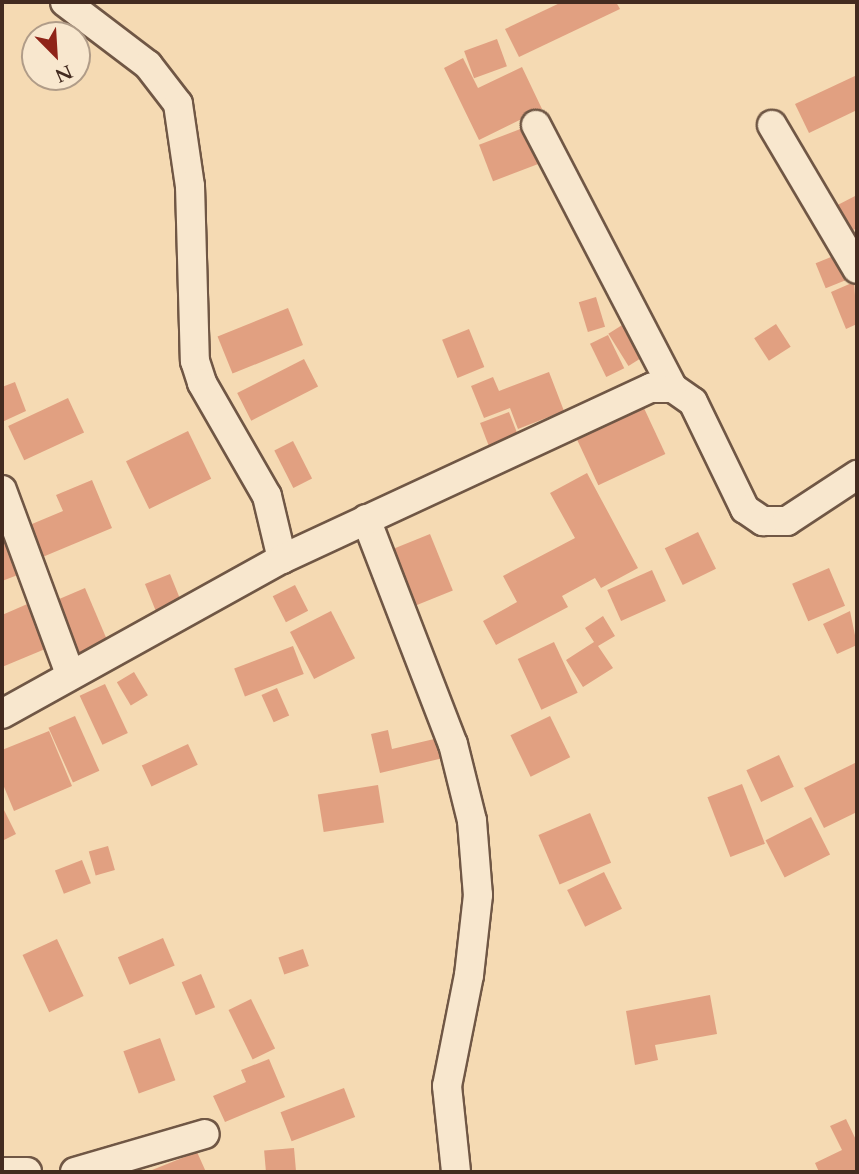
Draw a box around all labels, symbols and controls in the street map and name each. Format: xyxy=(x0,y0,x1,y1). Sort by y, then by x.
north arrow xyxy=(21,21,91,91)
text: N xyxy=(51,58,77,89)

